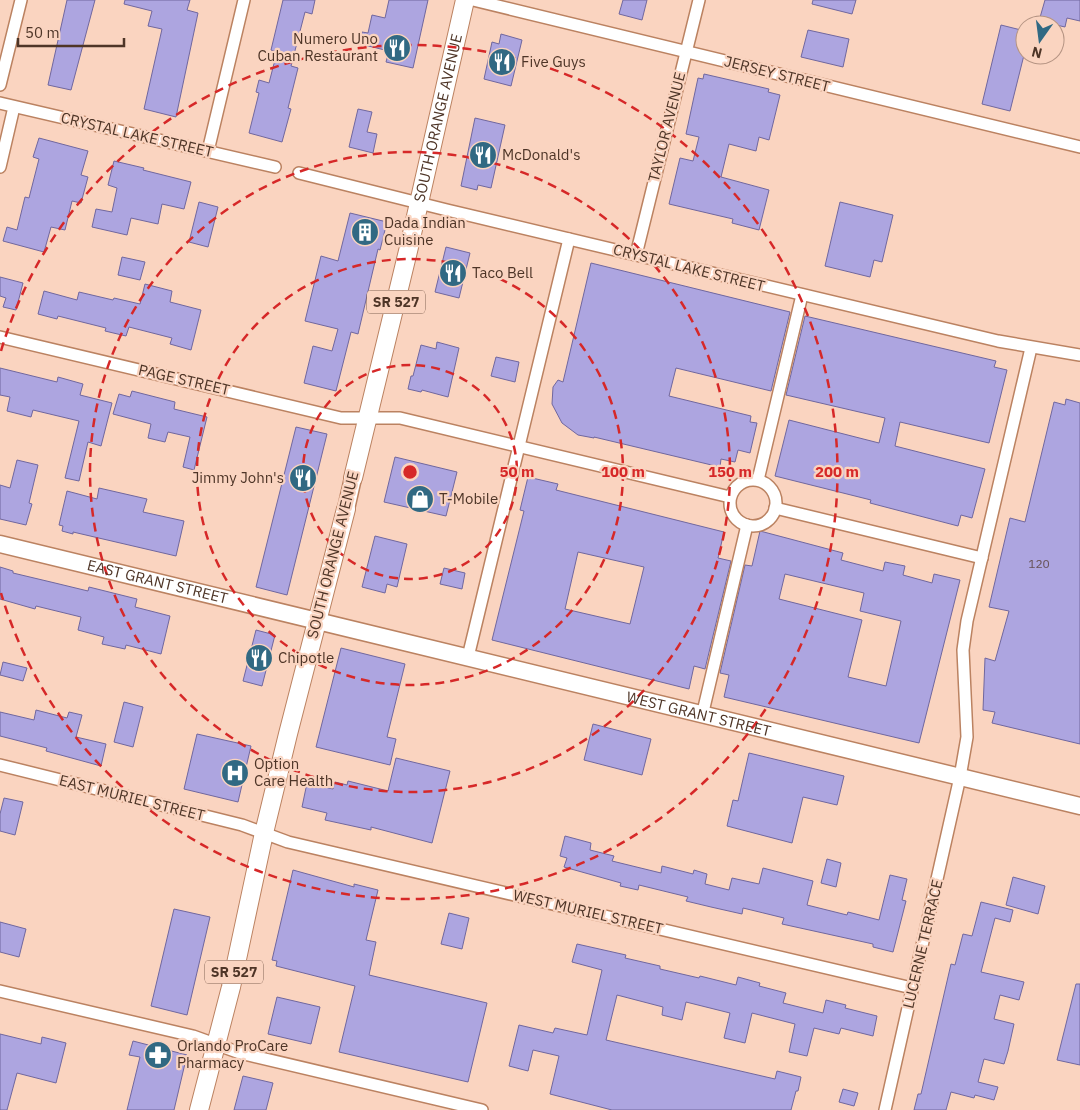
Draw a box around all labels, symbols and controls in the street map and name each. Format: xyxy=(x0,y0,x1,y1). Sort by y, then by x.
scale bar xyxy=(18,15,124,47)
north arrow xyxy=(1015,15,1065,65)
text: 50 m xyxy=(25,23,60,42)
place label: Numero Uno Cuban Restaurant xyxy=(258,29,378,65)
street label: SOUTH ORANGE AVENUE xyxy=(409,32,466,204)
restaurant icon: Numero Uno Cuban Restaurant xyxy=(382,33,412,63)
text: N xyxy=(1030,43,1044,63)
restaurant icon: Five Guys xyxy=(487,47,517,77)
street label: JERSEY STREET xyxy=(722,51,832,96)
place label: Five Guys xyxy=(521,52,586,71)
street label: TAYLOR AVENUE xyxy=(644,70,689,184)
street label: CRYSTAL LAKE STREET xyxy=(59,108,216,161)
restaurant icon: McDonald's xyxy=(468,140,498,170)
place label: McDonald's xyxy=(502,145,580,164)
place label: Dada Indian Cuisine xyxy=(384,213,466,249)
building icon: Dada Indian Cuisine xyxy=(350,217,380,247)
street label: CRYSTAL LAKE STREET xyxy=(611,239,767,296)
restaurant icon: Taco Bell xyxy=(438,258,468,288)
place label: Taco Bell xyxy=(472,263,533,282)
road number: SR 527 xyxy=(367,290,425,314)
street label: PAGE STREET xyxy=(137,360,232,399)
text: 50 m xyxy=(500,462,534,481)
text: 100 m xyxy=(601,462,645,481)
text: 150 m xyxy=(708,462,752,481)
text: 200 m xyxy=(815,462,859,481)
restaurant icon: Jimmy John's xyxy=(288,463,318,493)
centre of rings xyxy=(401,463,419,481)
place label: Jimmy John's xyxy=(192,468,284,487)
street label: SOUTH ORANGE AVENUE xyxy=(303,469,363,641)
shop icon: T-Mobile xyxy=(405,484,435,514)
place label: T-Mobile xyxy=(439,489,498,508)
street label: EAST GRANT STREET xyxy=(85,555,230,608)
house number: 120 xyxy=(1028,556,1050,571)
restaurant icon: Chipotle xyxy=(244,643,274,673)
place label: Chipotle xyxy=(278,648,334,667)
street label: WEST GRANT STREET xyxy=(624,687,773,741)
place label: Option Care Health xyxy=(254,754,333,790)
hospital icon: Option Care Health xyxy=(220,758,250,788)
street label: EAST MURIEL STREET xyxy=(57,770,207,825)
street label: LUCERNE TERRACE xyxy=(898,878,947,1010)
street label: WEST MURIEL STREET xyxy=(511,885,665,938)
road number: SR 527 xyxy=(205,960,263,984)
place label: Orlando ProCare Pharmacy xyxy=(177,1036,288,1072)
pharmacy icon: Orlando ProCare Pharmacy xyxy=(143,1040,173,1070)

